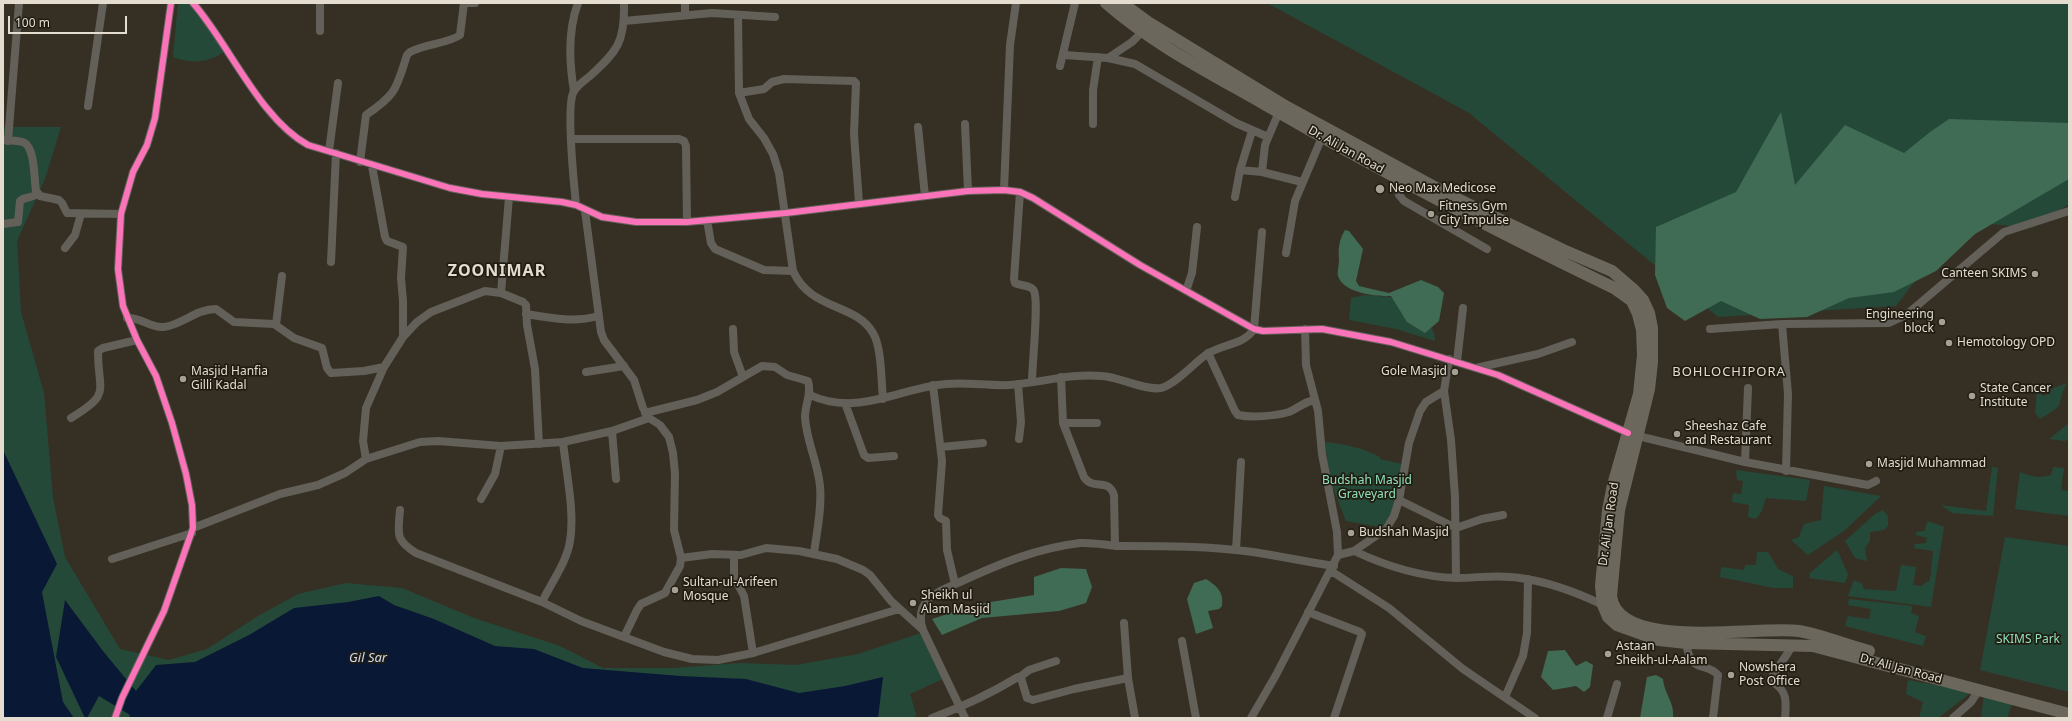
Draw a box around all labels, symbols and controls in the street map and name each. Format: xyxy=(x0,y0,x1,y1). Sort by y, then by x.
scale bar xyxy=(10,8,129,34)
text: 100 m xyxy=(15,14,50,31)
street label: Dr. Ali Jan Road xyxy=(1306,123,1386,177)
place label: Neo Max Medicose xyxy=(1389,182,1496,196)
marker: Neo Max Medicose xyxy=(1374,183,1386,195)
place label: Fitness Gym City Impulse xyxy=(1439,200,1509,228)
marker: Fitness Gym City Impulse xyxy=(1426,209,1436,219)
district label: ZOONIMAR xyxy=(448,261,546,281)
place label: Canteen SKIMS xyxy=(1941,267,2027,281)
marker: Canteen SKIMS xyxy=(2030,269,2040,279)
place label: Engineering block xyxy=(1866,308,1934,336)
marker: Engineering block xyxy=(1937,317,1947,327)
place label: Hemotology OPD xyxy=(1957,336,2055,350)
marker: Hemotology OPD xyxy=(1944,338,1954,348)
district label: BOHLOCHIPORA xyxy=(1672,364,1786,380)
place label: Masjid Hanfia Gilli Kadal xyxy=(191,365,268,393)
place label: Gole Masjid xyxy=(1381,365,1447,379)
marker: Gole Masjid xyxy=(1450,367,1460,377)
marker: Masjid Hanfia Gilli Kadal xyxy=(178,374,188,384)
place label: State Cancer Institute xyxy=(1980,382,2051,410)
marker: State Cancer Institute xyxy=(1967,391,1977,401)
place label: Sheeshaz Cafe and Restaurant xyxy=(1685,420,1771,448)
marker: Sheeshaz Cafe and Restaurant xyxy=(1672,429,1682,439)
place label: Masjid Muhammad xyxy=(1877,457,1986,471)
marker: Masjid Muhammad xyxy=(1864,459,1874,469)
park label: Budshah Masjid Graveyard xyxy=(1322,474,1412,502)
street label: Dr. Ali Jan Road xyxy=(1596,481,1622,567)
place label: Budshah Masjid xyxy=(1359,526,1449,540)
marker: Budshah Masjid xyxy=(1346,528,1356,538)
place label: Sultan-ul-Arifeen Mosque xyxy=(683,576,778,604)
marker: Sultan-ul-Arifeen Mosque xyxy=(670,585,680,595)
place label: Sheikh ul Alam Masjid xyxy=(921,589,990,617)
marker: Sheikh ul Alam Masjid xyxy=(908,598,918,608)
park label: SKIMS Park xyxy=(1996,633,2060,647)
place label: Astaan Sheikh-ul-Aalam xyxy=(1616,640,1707,668)
marker: Astaan Sheikh-ul-Aalam xyxy=(1603,649,1613,659)
water label: Gil Sar xyxy=(349,650,387,666)
street label: Dr. Ali Jan Road xyxy=(1858,651,1944,687)
place label: Nowshera Post Office xyxy=(1739,661,1800,689)
marker: Nowshera Post Office xyxy=(1726,670,1736,680)

